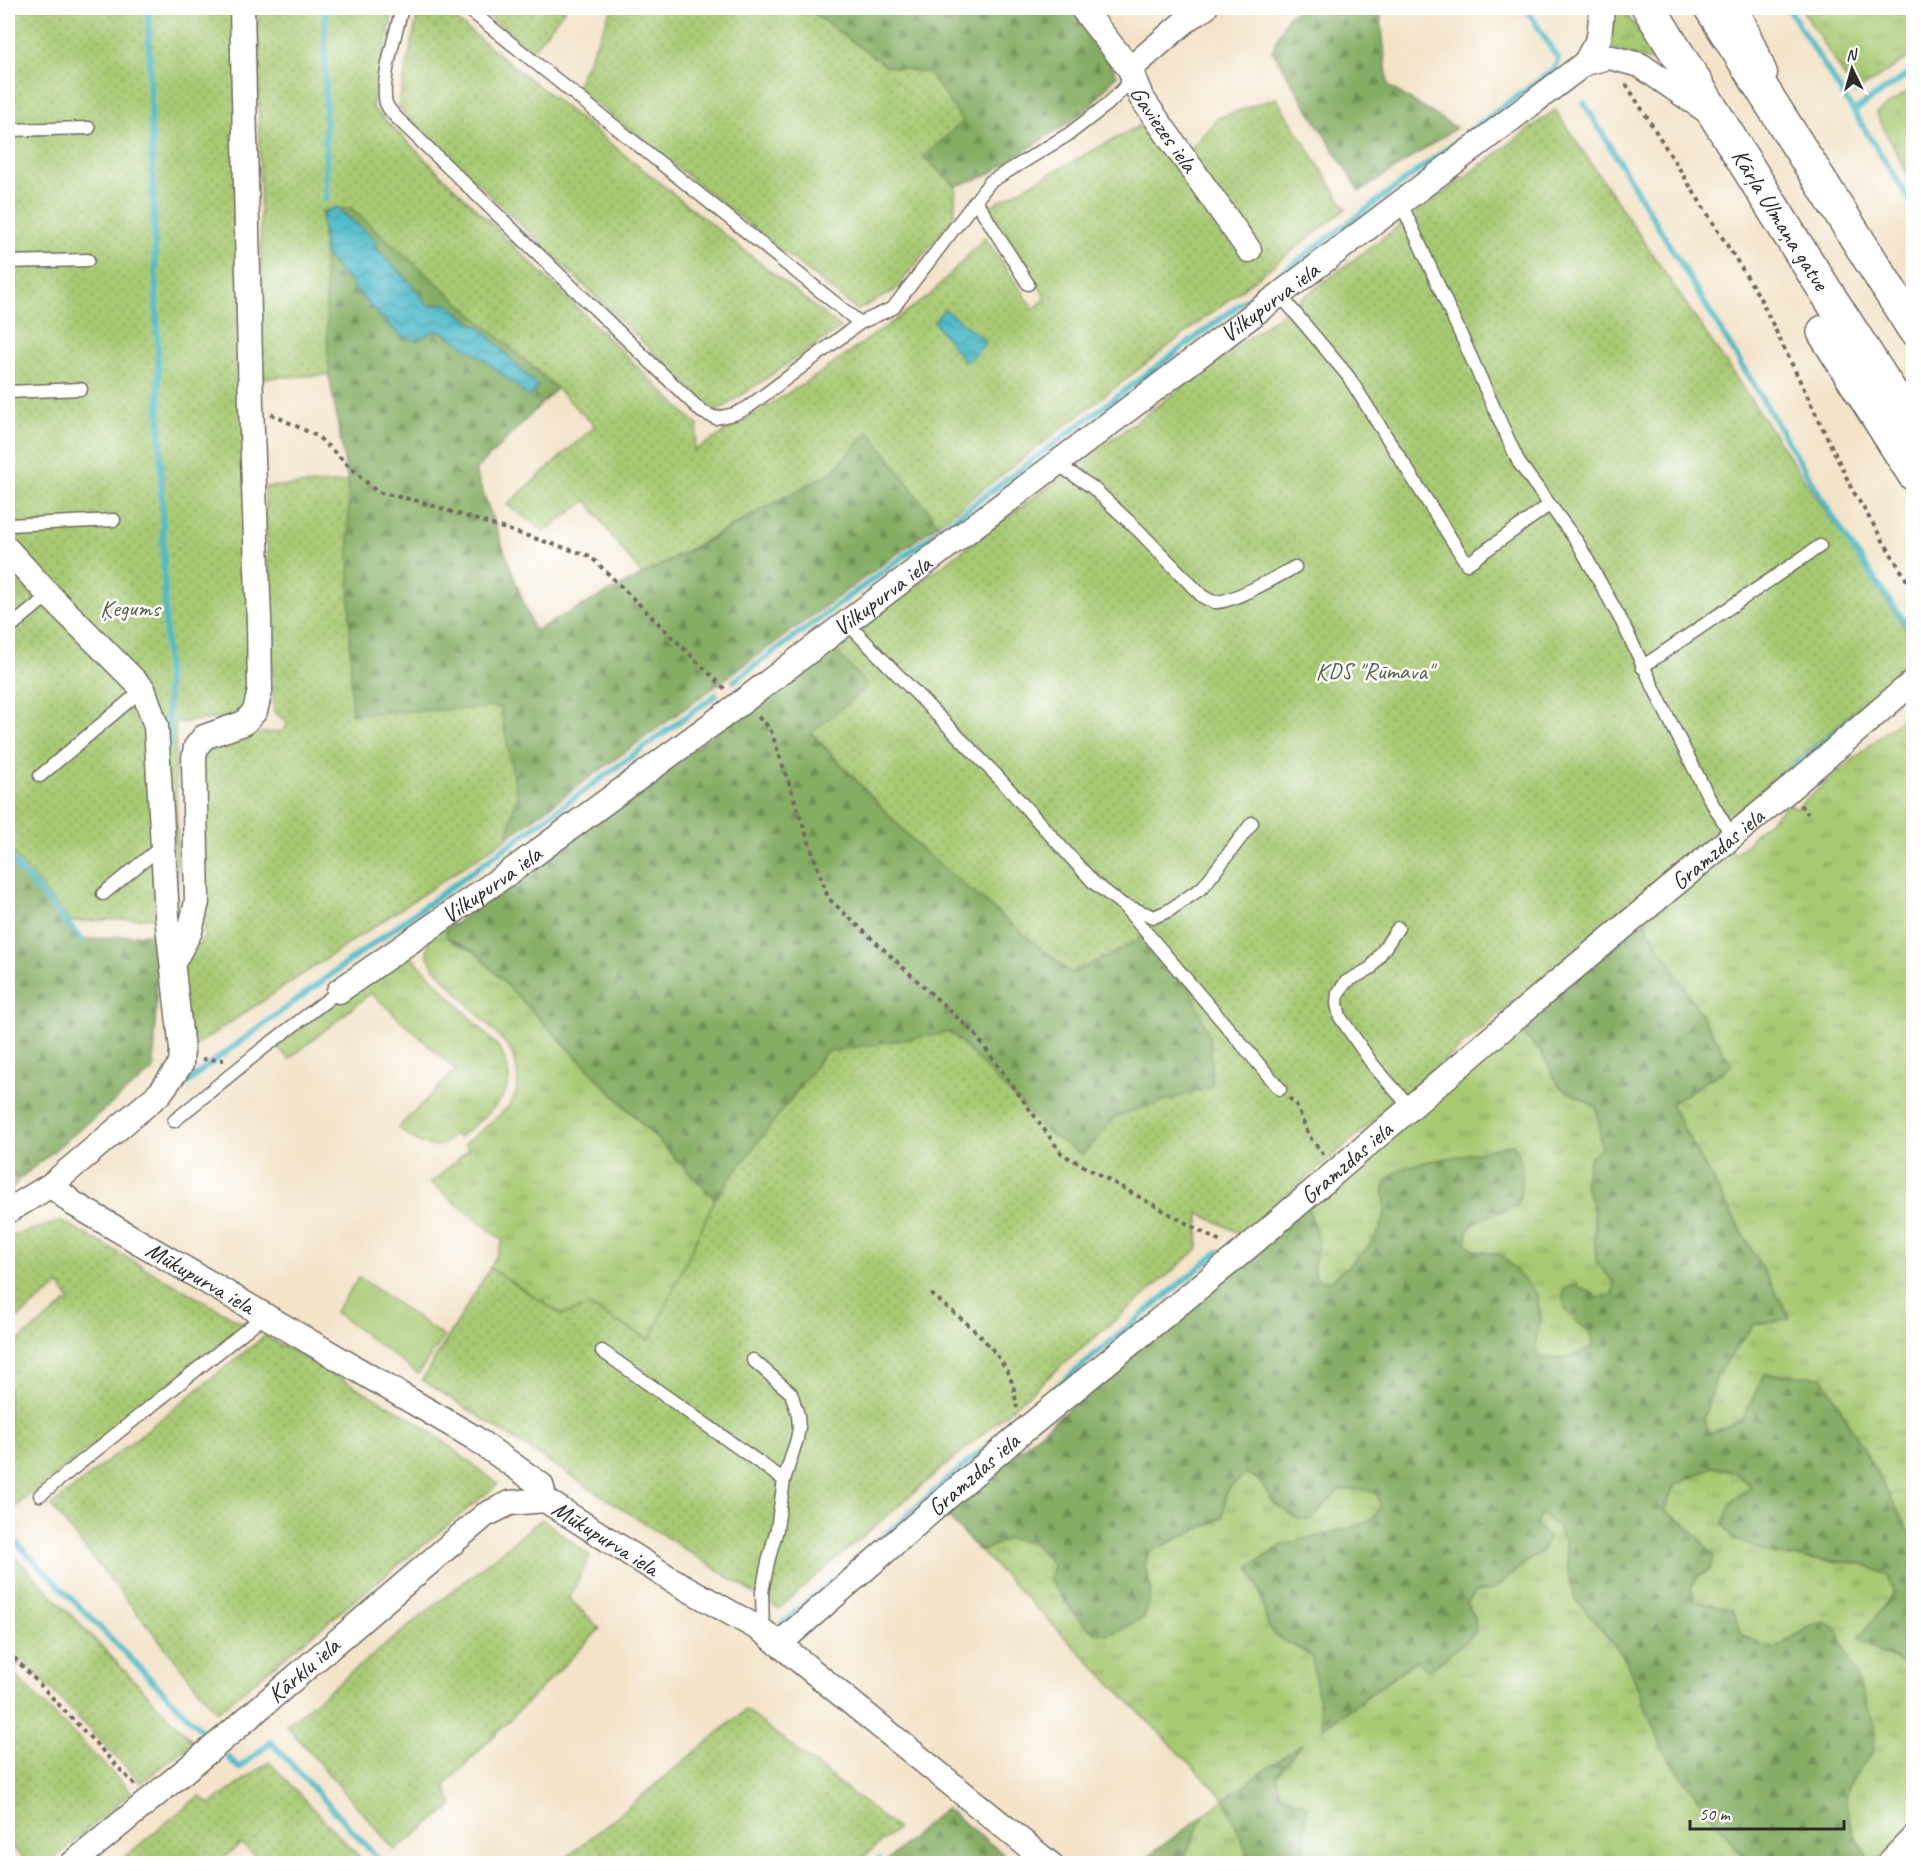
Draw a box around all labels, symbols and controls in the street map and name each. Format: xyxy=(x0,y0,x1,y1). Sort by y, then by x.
north arrow xyxy=(1822,39,1882,99)
text: N xyxy=(1845,44,1860,65)
street label: Gaviezes iela xyxy=(1123,82,1205,179)
street label: Kārļa Ulmaņa gatve xyxy=(1725,143,1837,298)
street label: Vilkupurva iela xyxy=(1214,254,1326,349)
street label: Vilkupurva iela xyxy=(827,548,939,643)
park label: Ķegums xyxy=(100,593,162,623)
park label: KDS "Rūmava" xyxy=(1315,656,1438,686)
street label: Gramzdas iela xyxy=(1665,801,1771,896)
street label: Vilkupurva iela xyxy=(436,838,549,930)
street label: Gramzdas iela xyxy=(1294,1114,1400,1211)
street label: Mūkupurva iela xyxy=(141,1234,262,1322)
street label: Gramzdas iela xyxy=(921,1425,1027,1523)
street label: Mūkupurva iela xyxy=(546,1493,666,1584)
street label: Kārklu iela xyxy=(261,1630,347,1709)
scale bar xyxy=(1690,1793,1844,1831)
text: 50 m xyxy=(1699,1803,1732,1825)

